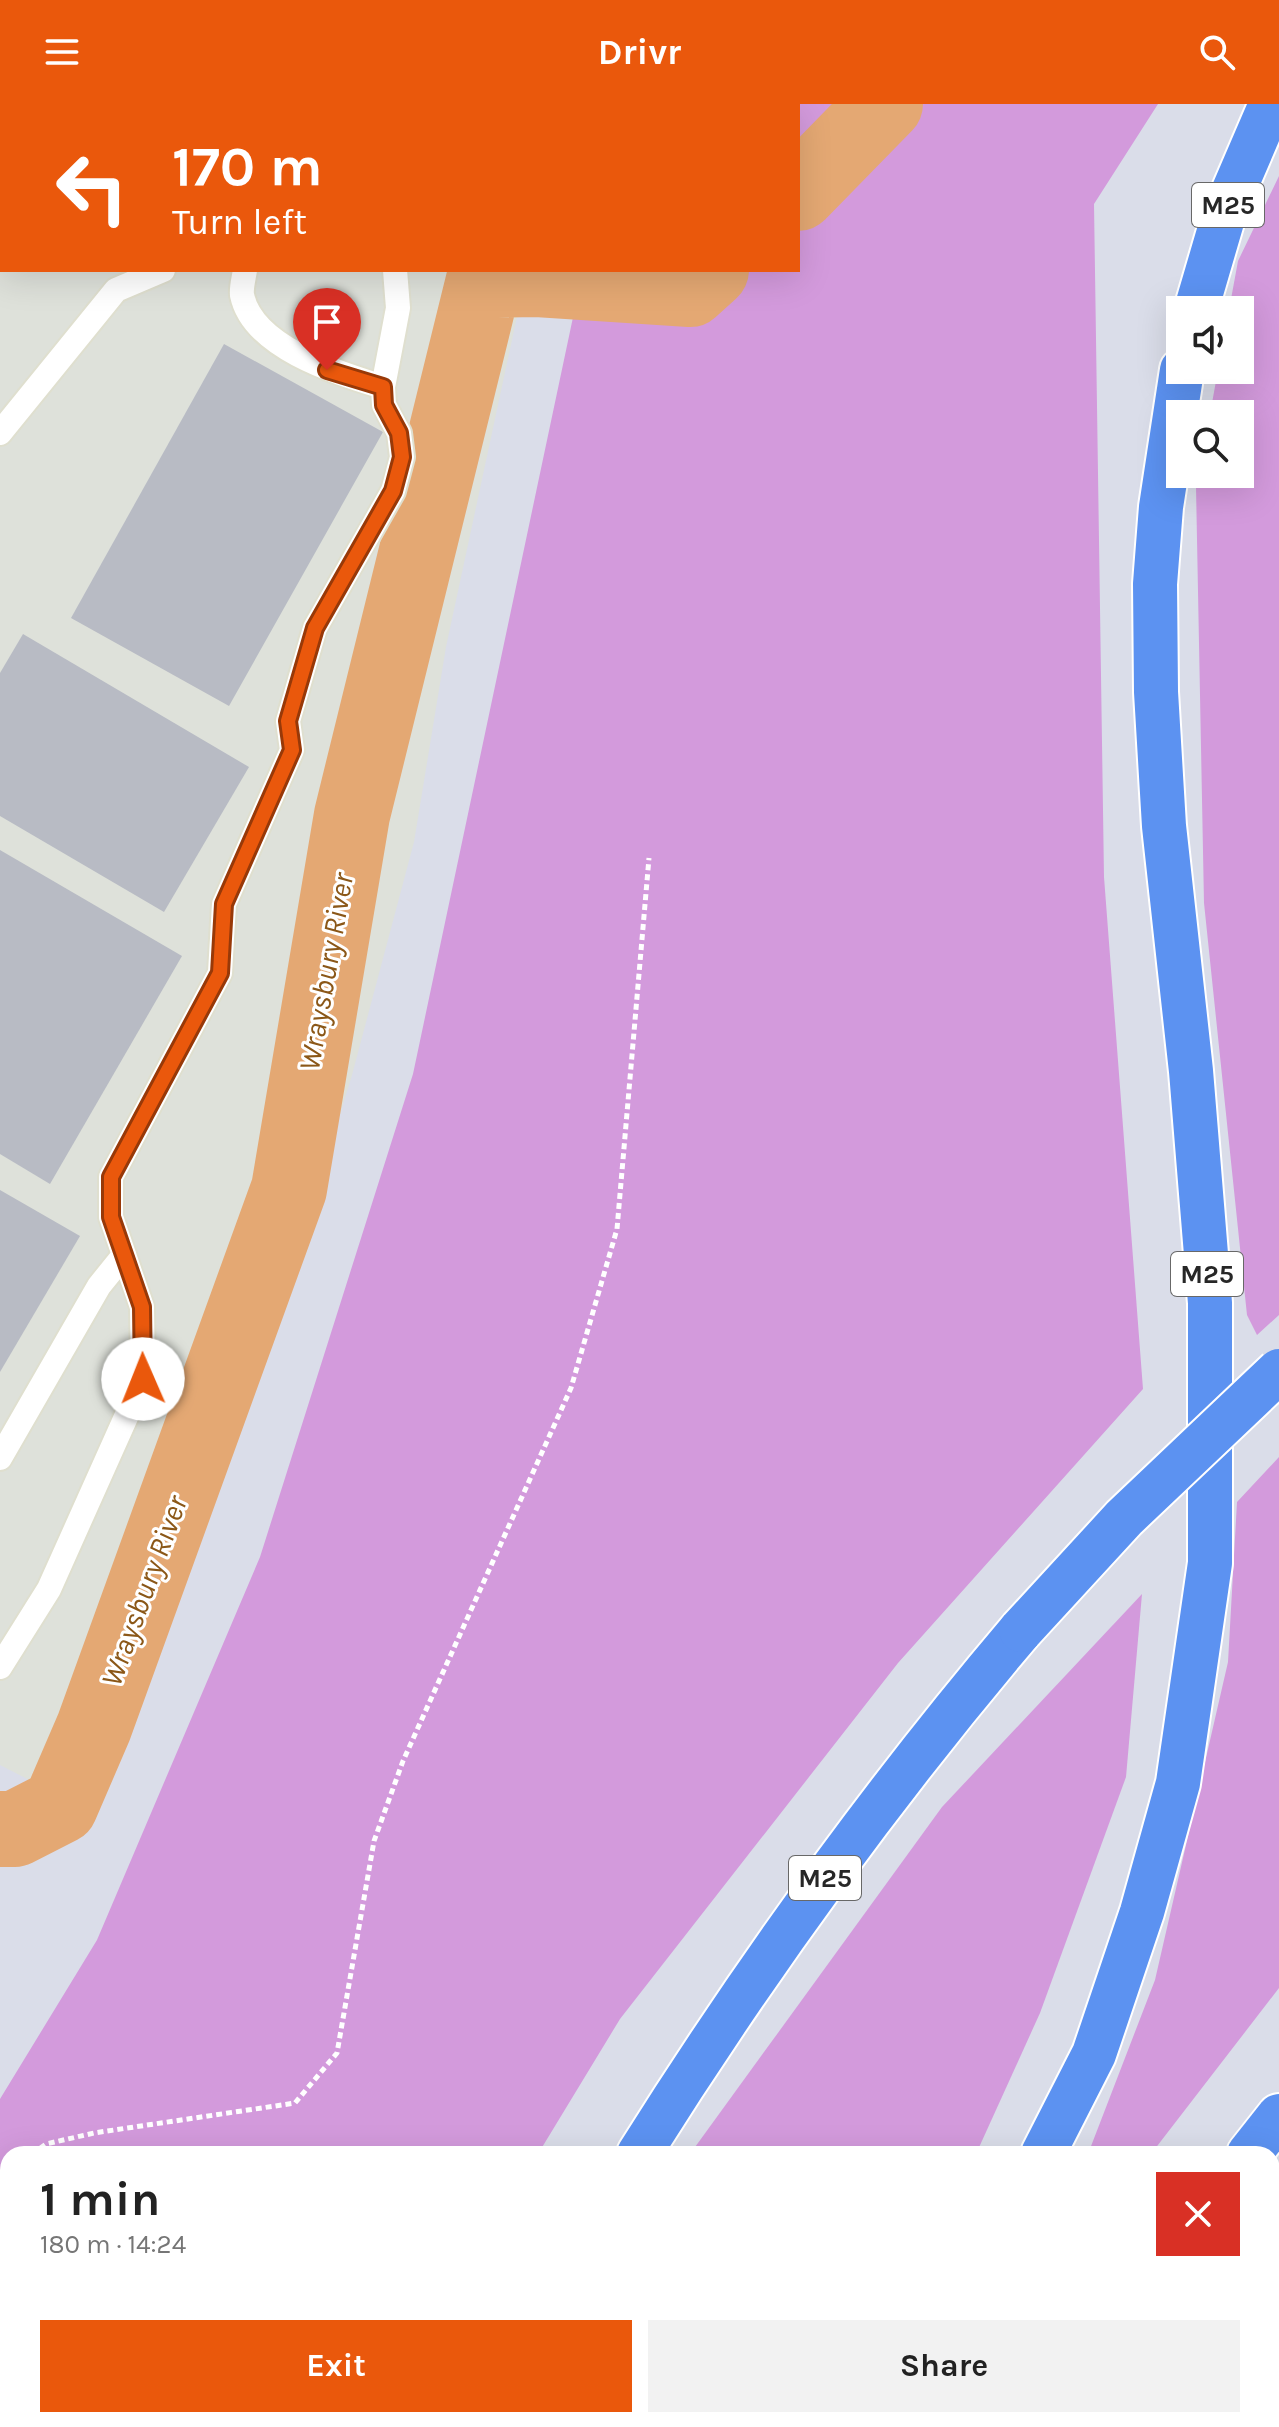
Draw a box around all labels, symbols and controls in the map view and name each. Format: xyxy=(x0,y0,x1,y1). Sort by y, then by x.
icon: menu xyxy=(40,30,84,74)
icon: search xyxy=(1195,30,1239,74)
text: Drivr xyxy=(598,31,681,73)
text: 170 m xyxy=(172,134,323,199)
icon: left xyxy=(40,136,144,240)
road number: M25 xyxy=(1192,183,1264,227)
text: Turn left xyxy=(172,201,307,243)
pin xyxy=(293,288,361,370)
map controls xyxy=(1166,296,1254,488)
button: sound xyxy=(1166,296,1254,384)
icon: arrive xyxy=(305,300,349,344)
button: search xyxy=(1166,400,1254,488)
water label: Wraysbury River xyxy=(291,869,361,1074)
road number: M25 xyxy=(1171,1252,1243,1296)
position arrow xyxy=(101,1337,185,1421)
water label: Wraysbury River xyxy=(93,1489,196,1691)
road number: M25 xyxy=(789,1856,861,1900)
text: 1 min xyxy=(40,2171,160,2227)
button: close xyxy=(1156,2172,1240,2256)
text: 180 m · 14:24 xyxy=(40,2229,186,2260)
button: Exit xyxy=(40,2320,632,2412)
button: Share xyxy=(648,2320,1240,2412)

